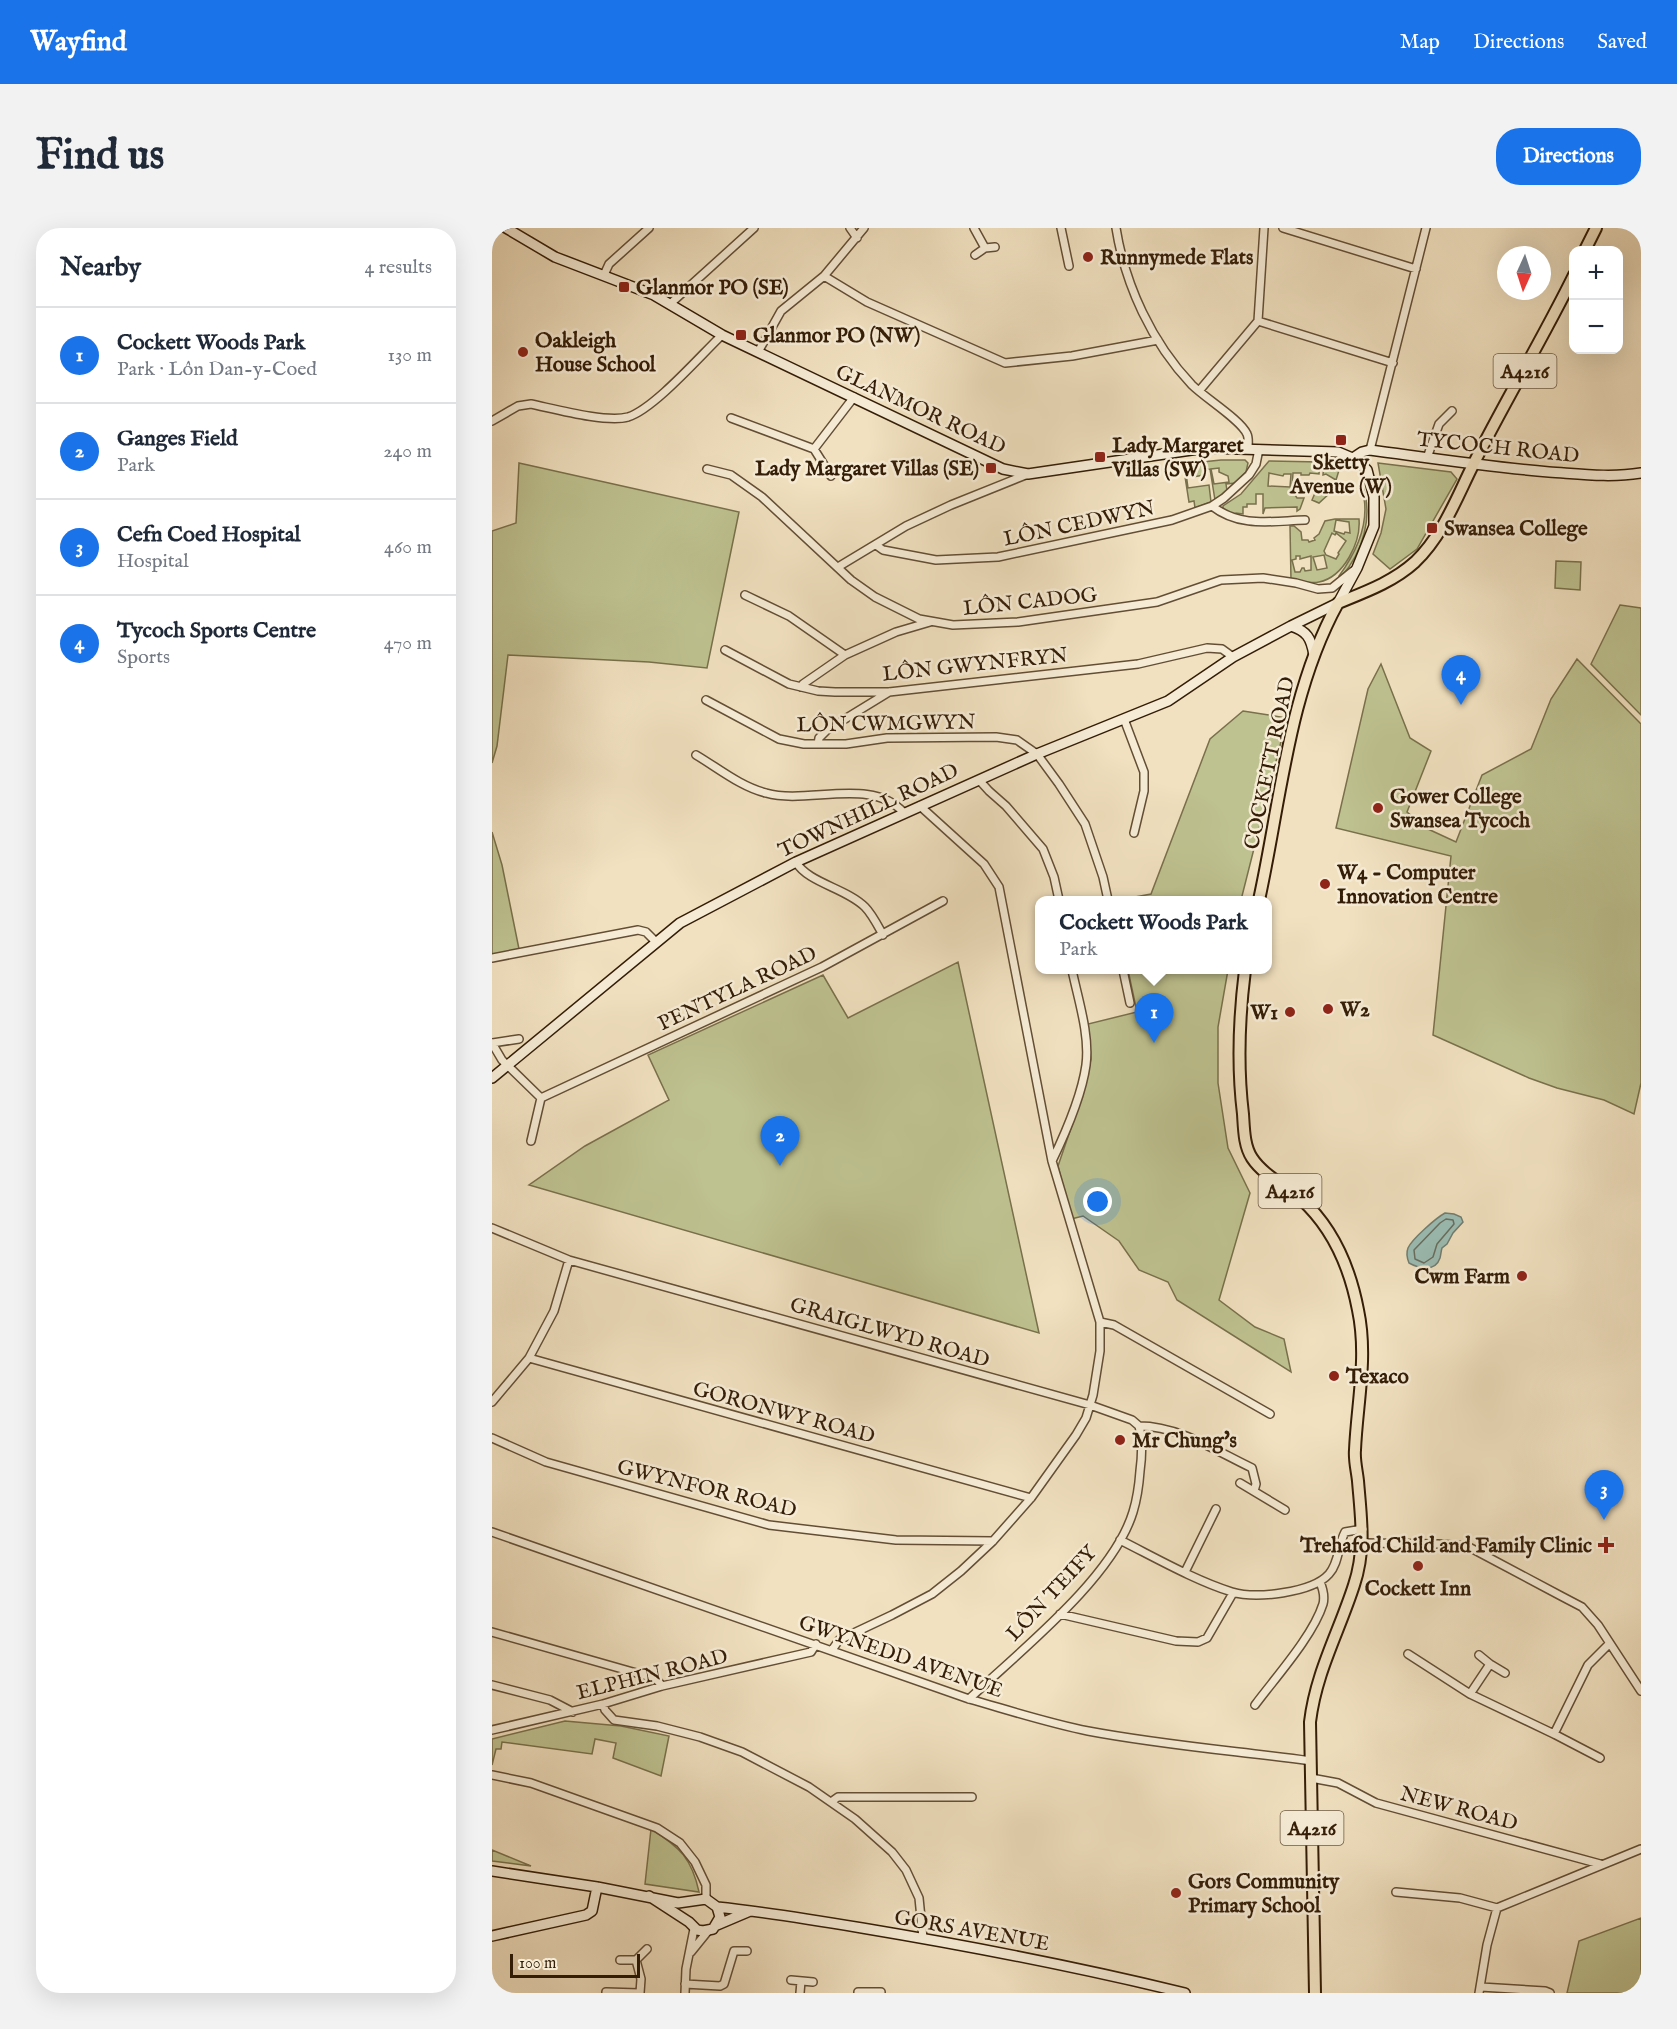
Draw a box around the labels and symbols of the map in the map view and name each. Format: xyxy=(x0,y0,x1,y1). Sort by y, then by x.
place label: Runnymede Flats xyxy=(1100,245,1253,272)
north arrow xyxy=(1497,246,1551,300)
marker: Runnymede Flats xyxy=(1081,250,1095,264)
place label: Glanmor PO (SE) xyxy=(636,275,789,302)
marker: Glanmor PO (SE) xyxy=(617,280,631,294)
place label: Glanmor PO (NW) xyxy=(753,323,920,350)
place label: Oakleigh House School xyxy=(535,328,657,379)
marker: Glanmor PO (NW) xyxy=(734,328,748,342)
marker: Oakleigh House School xyxy=(516,345,530,359)
road number: A4216 xyxy=(1494,354,1556,388)
street label: GLANMOR ROAD xyxy=(831,359,1010,462)
street label: TYCOCH ROAD xyxy=(1415,427,1580,470)
place label: Lady Margaret Villas (SW) xyxy=(1111,433,1244,484)
marker: Sketty Avenue (W) xyxy=(1334,433,1348,447)
marker: Lady Margaret Villas (SW) xyxy=(1093,450,1107,464)
place label: Sketty Avenue (W) xyxy=(1289,450,1392,501)
place label: Lady Margaret Villas (SE) xyxy=(755,456,979,483)
marker: Lady Margaret Villas (SE) xyxy=(984,461,998,475)
street label: LÔN CEDWYN xyxy=(1001,494,1158,554)
place label: Swansea College xyxy=(1444,516,1588,543)
marker: Swansea College xyxy=(1425,521,1439,535)
street label: LÔN CADOG xyxy=(962,581,1099,623)
street label: LÔN GWYNFRYN xyxy=(881,641,1069,689)
pin: 4 xyxy=(1442,656,1480,705)
street label: COCKETT ROAD xyxy=(1239,674,1302,852)
street label: LÔN CWMGWYN xyxy=(796,708,976,740)
street label: TOWNHILL ROAD xyxy=(774,758,963,865)
place label: Gower College Swansea Tycoch xyxy=(1390,784,1531,835)
marker: Gower College Swansea Tycoch xyxy=(1371,801,1385,815)
place label: W4 - Computer Innovation Centre xyxy=(1336,860,1498,911)
marker: W4 - Computer Innovation Centre xyxy=(1318,877,1332,891)
street label: PENTYLA ROAD xyxy=(654,941,821,1038)
pin: 1 xyxy=(1134,994,1174,1043)
place label: W2 xyxy=(1339,997,1370,1024)
place label: W1 xyxy=(1249,1000,1278,1027)
marker: W2 xyxy=(1321,1002,1335,1016)
marker: W1 xyxy=(1283,1005,1297,1019)
pin: 2 xyxy=(760,1116,800,1166)
road number: A4216 xyxy=(1258,1174,1322,1208)
your location xyxy=(1083,1187,1112,1216)
place label: Cwm Farm xyxy=(1414,1264,1511,1291)
marker: Cwm Farm xyxy=(1515,1269,1529,1283)
street label: GRAIGLWYD ROAD xyxy=(787,1292,993,1375)
place label: Texaco xyxy=(1345,1364,1409,1391)
marker: Texaco xyxy=(1327,1369,1341,1383)
street label: GORONWY ROAD xyxy=(690,1376,878,1451)
place label: Mr Chung's xyxy=(1132,1428,1237,1455)
marker: Mr Chung's xyxy=(1113,1433,1127,1447)
street label: GWYNFOR ROAD xyxy=(614,1454,799,1525)
pin: 3 xyxy=(1584,1470,1624,1520)
place label: Trehafod Child and Family Clinic xyxy=(1299,1533,1592,1560)
marker: Trehafod Child and Family Clinic xyxy=(1597,1536,1615,1554)
street label: LÔN TEIFY xyxy=(1000,1539,1104,1648)
marker: Cockett Inn xyxy=(1411,1559,1425,1573)
place label: Cockett Inn xyxy=(1365,1576,1471,1603)
street label: GWYNEDD AVENUE xyxy=(795,1610,1006,1705)
street label: ELPHIN ROAD xyxy=(574,1644,731,1707)
street label: NEW ROAD xyxy=(1397,1781,1520,1838)
road number: A4216 xyxy=(1280,1811,1344,1845)
place label: Gors Community Primary School xyxy=(1188,1869,1340,1920)
marker: Gors Community Primary School xyxy=(1169,1886,1183,1900)
street label: GORS AVENUE xyxy=(892,1905,1051,1958)
scale bar xyxy=(510,1951,640,1978)

